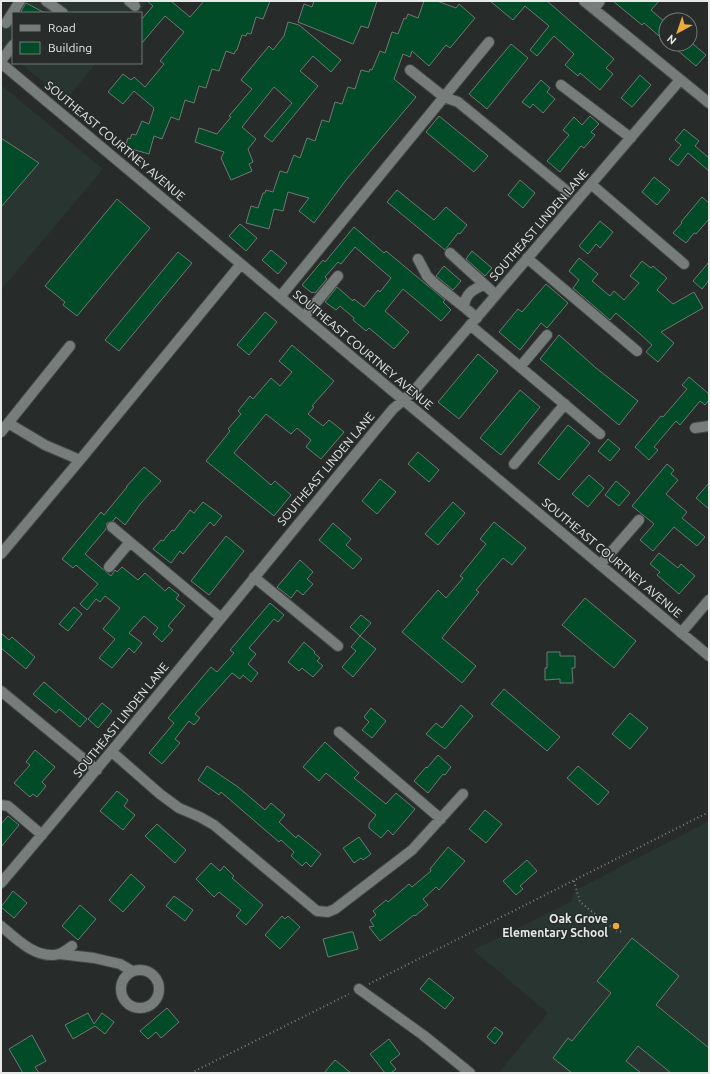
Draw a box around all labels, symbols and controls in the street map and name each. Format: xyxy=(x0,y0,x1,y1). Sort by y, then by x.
legend xyxy=(12,12,142,64)
north arrow xyxy=(658,12,698,52)
text: Road xyxy=(48,21,76,34)
text: N xyxy=(665,32,679,47)
text: Building xyxy=(48,41,92,54)
street label: SOUTHEAST COURTNEY AVENUE xyxy=(43,78,188,203)
street label: SOUTHEAST LINDEN LANE xyxy=(487,166,591,283)
street label: SOUTHEAST COURTNEY AVENUE xyxy=(291,287,436,412)
street label: SOUTHEAST LINDEN LANE xyxy=(275,409,377,528)
street label: SOUTHEAST COURTNEY AVENUE xyxy=(540,495,685,620)
street label: SOUTHEAST LINDEN LANE xyxy=(70,660,171,779)
place label: Oak Grove Elementary School xyxy=(502,912,608,939)
marker: Oak Grove Elementary School xyxy=(611,921,621,931)

